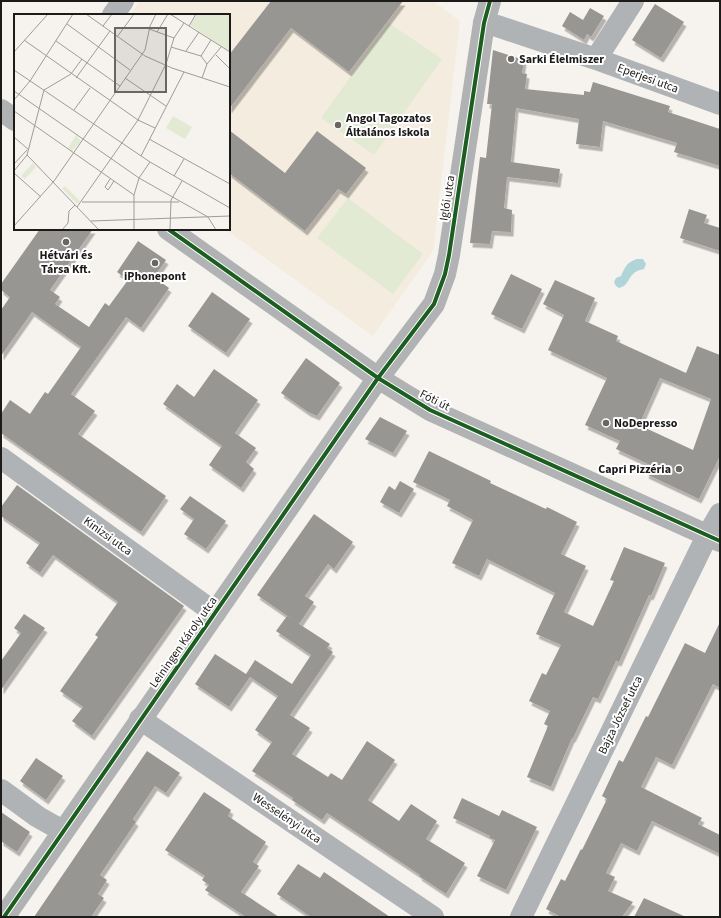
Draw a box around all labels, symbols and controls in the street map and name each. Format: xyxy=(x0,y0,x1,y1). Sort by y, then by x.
inset map xyxy=(14,14,230,230)
place label: Sarki Élelmiszer xyxy=(519,51,604,68)
marker: Sarki Élelmiszer xyxy=(506,54,516,64)
street label: Eperjesi utca xyxy=(615,60,681,97)
place label: Angol Tagozatos Általános Iskola xyxy=(345,110,431,141)
marker: Angol Tagozatos Általános Iskola xyxy=(333,120,343,130)
street label: Iglói utca xyxy=(436,174,459,222)
marker: Hétvári és Társa Kft. xyxy=(61,237,71,247)
place label: Hétvári és Társa Kft. xyxy=(39,247,93,278)
marker: iPhonepont xyxy=(150,258,160,268)
place label: iPhonepont xyxy=(124,268,186,285)
street label: Fóti út xyxy=(417,386,453,415)
place label: NoDepresso xyxy=(614,415,678,432)
marker: NoDepresso xyxy=(601,418,611,428)
place label: Capri Pizzéria xyxy=(598,461,671,478)
marker: Capri Pizzéria xyxy=(674,464,684,474)
street label: Kinizsi utca xyxy=(80,513,136,560)
street label: Leiningen Károly utca xyxy=(146,593,221,691)
street label: Bajza József utca xyxy=(594,673,647,757)
street label: Wesselényi utca xyxy=(249,789,325,848)

